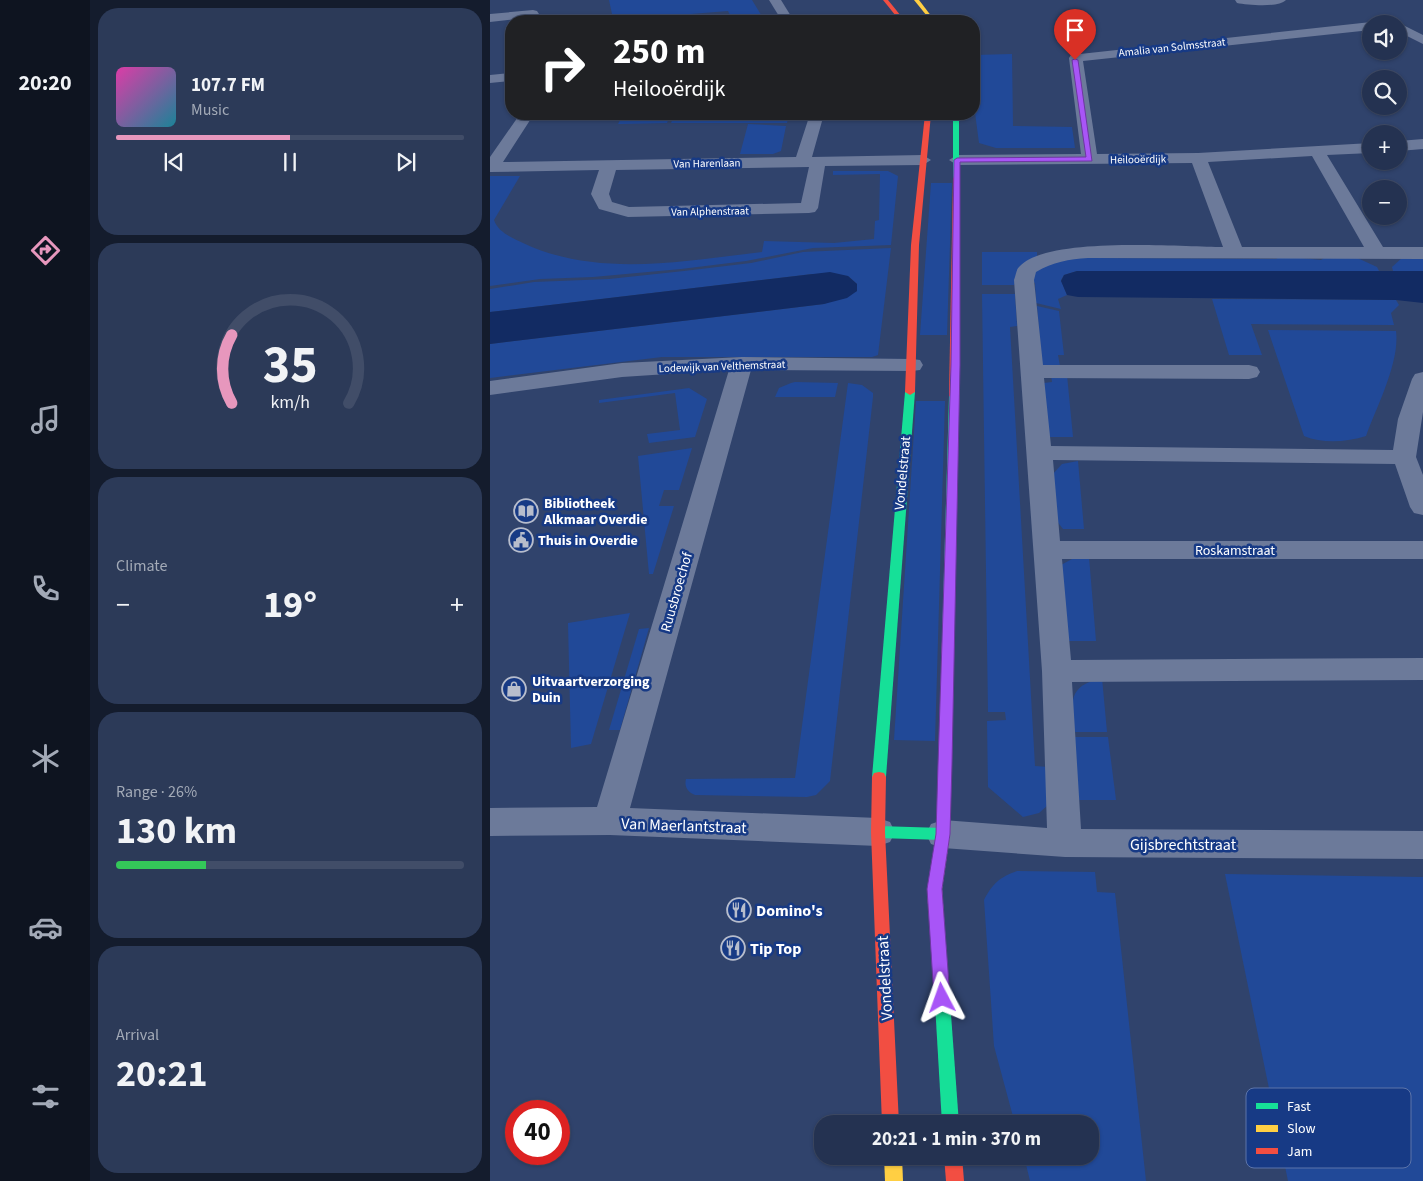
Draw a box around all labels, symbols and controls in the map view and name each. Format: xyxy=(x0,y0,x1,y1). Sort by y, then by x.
pin xyxy=(1054,9,1096,60)
map controls xyxy=(1362,15,1407,225)
button: sound xyxy=(1362,15,1407,60)
icon: arrive xyxy=(1061,16,1089,44)
text: 250 m xyxy=(613,27,705,77)
street label: Amalia van Solmsstraat xyxy=(1118,34,1226,61)
icon: right xyxy=(530,35,595,100)
text: 20:20 xyxy=(18,67,72,99)
button: search xyxy=(1362,70,1407,115)
text: 107.7 FM xyxy=(191,72,265,99)
text: Heilooërdijk xyxy=(613,73,725,105)
text: Music xyxy=(191,99,229,121)
button: + xyxy=(1362,125,1407,170)
icon: previous xyxy=(160,148,188,176)
icon: pause xyxy=(276,148,304,176)
icon: next xyxy=(392,148,420,176)
street label: Heilooërdijk xyxy=(1110,152,1167,167)
street label: Van Harenlaan xyxy=(673,155,741,172)
button: − xyxy=(1362,180,1407,225)
street label: Van Alphenstraat xyxy=(671,203,749,220)
icon: directions xyxy=(28,233,63,268)
text: 35 xyxy=(263,329,317,403)
street label: Lodewijk van Velthemstraat xyxy=(658,357,786,376)
text: km/h xyxy=(270,390,310,415)
icon: music xyxy=(28,402,63,437)
street label: Vondelstraat xyxy=(890,435,916,511)
place label: Bibliotheek Alkmaar Overdie xyxy=(543,494,647,530)
library icon: Bibliotheek Alkmaar Overdie xyxy=(513,498,539,524)
public building icon: Thuis in Overdie xyxy=(508,527,534,553)
place label: Thuis in Overdie xyxy=(538,531,638,551)
street label: Roskamstraat xyxy=(1195,541,1275,561)
street label: Ruusbroechof xyxy=(656,549,698,634)
text: Climate xyxy=(116,555,167,577)
icon: phone xyxy=(28,571,63,606)
text: 19° xyxy=(263,578,317,632)
text: − xyxy=(116,585,130,625)
text: + xyxy=(450,585,464,625)
place label: Uitvaartverzorging Duin xyxy=(532,672,650,708)
shop icon: Uitvaartverzorging Duin xyxy=(501,676,527,702)
icon: climate xyxy=(28,741,63,776)
text: Range · 26% xyxy=(116,781,197,803)
text: 130 km xyxy=(116,804,237,858)
street label: Van Maerlantstraat xyxy=(621,813,748,839)
street label: Gijsbrechtstraat xyxy=(1130,834,1237,856)
restaurant icon: Domino's xyxy=(726,897,752,923)
place label: Domino's xyxy=(756,900,823,922)
icon: car xyxy=(28,910,63,945)
restaurant icon: Tip Top xyxy=(720,935,746,961)
street label: Vondelstraat xyxy=(872,935,898,1021)
place label: Tip Top xyxy=(750,938,801,960)
position arrow xyxy=(915,971,967,1023)
text: Arrival xyxy=(116,1024,159,1046)
text: 20:21 xyxy=(116,1047,208,1101)
icon: filters xyxy=(28,1079,63,1114)
legend xyxy=(1246,1088,1411,1168)
text: Fast xyxy=(1287,1097,1311,1117)
speed limit sign: 40 xyxy=(505,1100,570,1165)
text: Slow xyxy=(1287,1119,1316,1139)
text: 20:21 · 1 min · 370 m xyxy=(872,1126,1041,1153)
text: Jam xyxy=(1287,1142,1312,1162)

